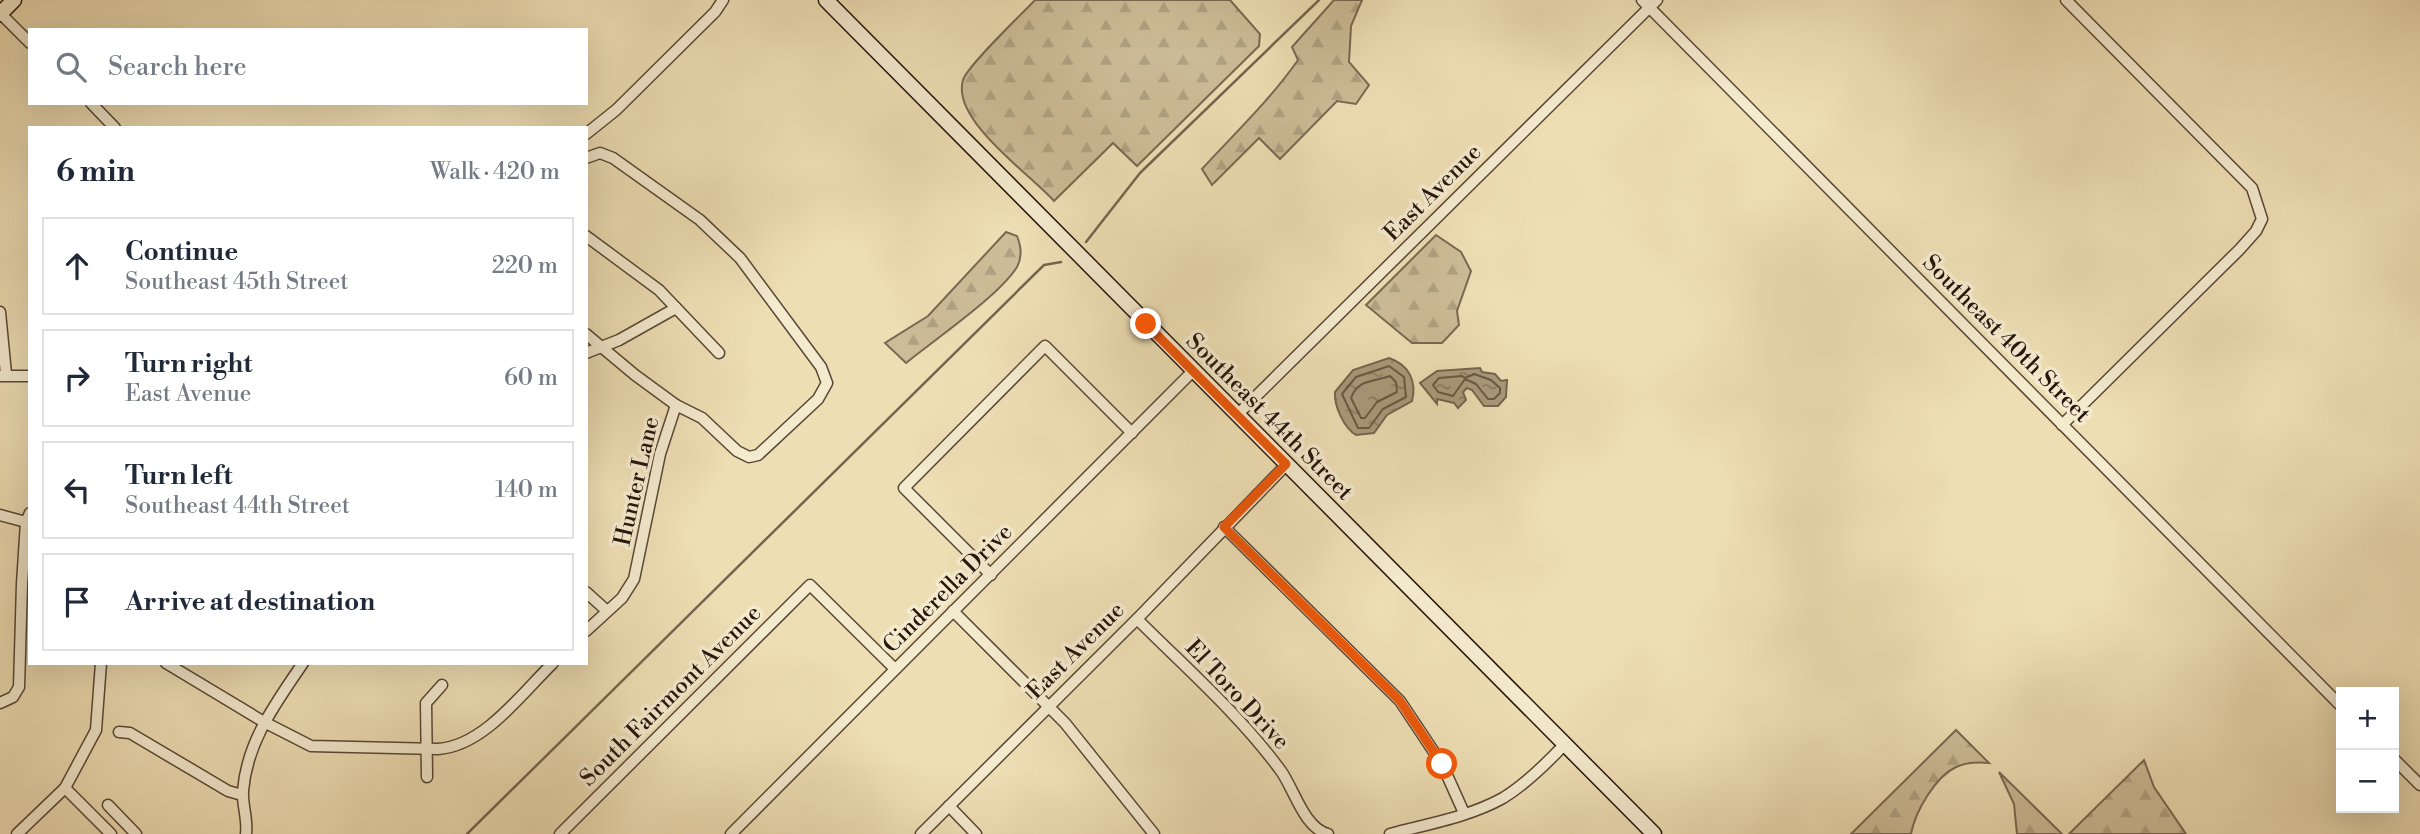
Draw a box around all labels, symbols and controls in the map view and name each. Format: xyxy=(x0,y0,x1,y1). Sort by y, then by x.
search box xyxy=(28,28,588,105)
icon: search xyxy=(52,48,90,86)
text: Search here xyxy=(108,51,247,83)
street label: East Avenue xyxy=(1378,138,1487,247)
text: 6 min xyxy=(56,153,135,191)
text: Walk · 420 m xyxy=(430,158,560,186)
text: Continue xyxy=(125,236,238,268)
icon: ahead xyxy=(58,247,96,285)
street label: Southeast 40th Street xyxy=(1916,249,2096,429)
text: 220 m xyxy=(492,252,558,280)
text: Southeast 45th Street xyxy=(125,268,348,296)
route end xyxy=(1130,308,1161,339)
street label: Southeast 44th Street xyxy=(1180,327,1359,506)
text: Turn right xyxy=(125,348,253,380)
icon: right xyxy=(58,359,96,397)
text: 60 m xyxy=(504,364,558,392)
text: East Avenue xyxy=(125,380,251,408)
street label: Hunter Lane xyxy=(609,414,665,549)
text: Turn left xyxy=(125,460,233,492)
icon: left xyxy=(58,471,96,509)
text: 140 m xyxy=(495,476,558,504)
text: Southeast 44th Street xyxy=(125,492,350,520)
street label: Cinderella Drive xyxy=(877,518,1018,659)
icon: arrive xyxy=(58,583,96,621)
text: Arrive at destination xyxy=(125,586,375,618)
street label: East Avenue xyxy=(1021,596,1130,705)
street label: South Fairmont Avenue xyxy=(574,599,767,792)
street label: El Toro Drive xyxy=(1179,634,1295,756)
map controls xyxy=(2336,687,2399,813)
button: + xyxy=(2336,687,2399,750)
route start xyxy=(1426,748,1457,779)
button: − xyxy=(2336,750,2399,813)

